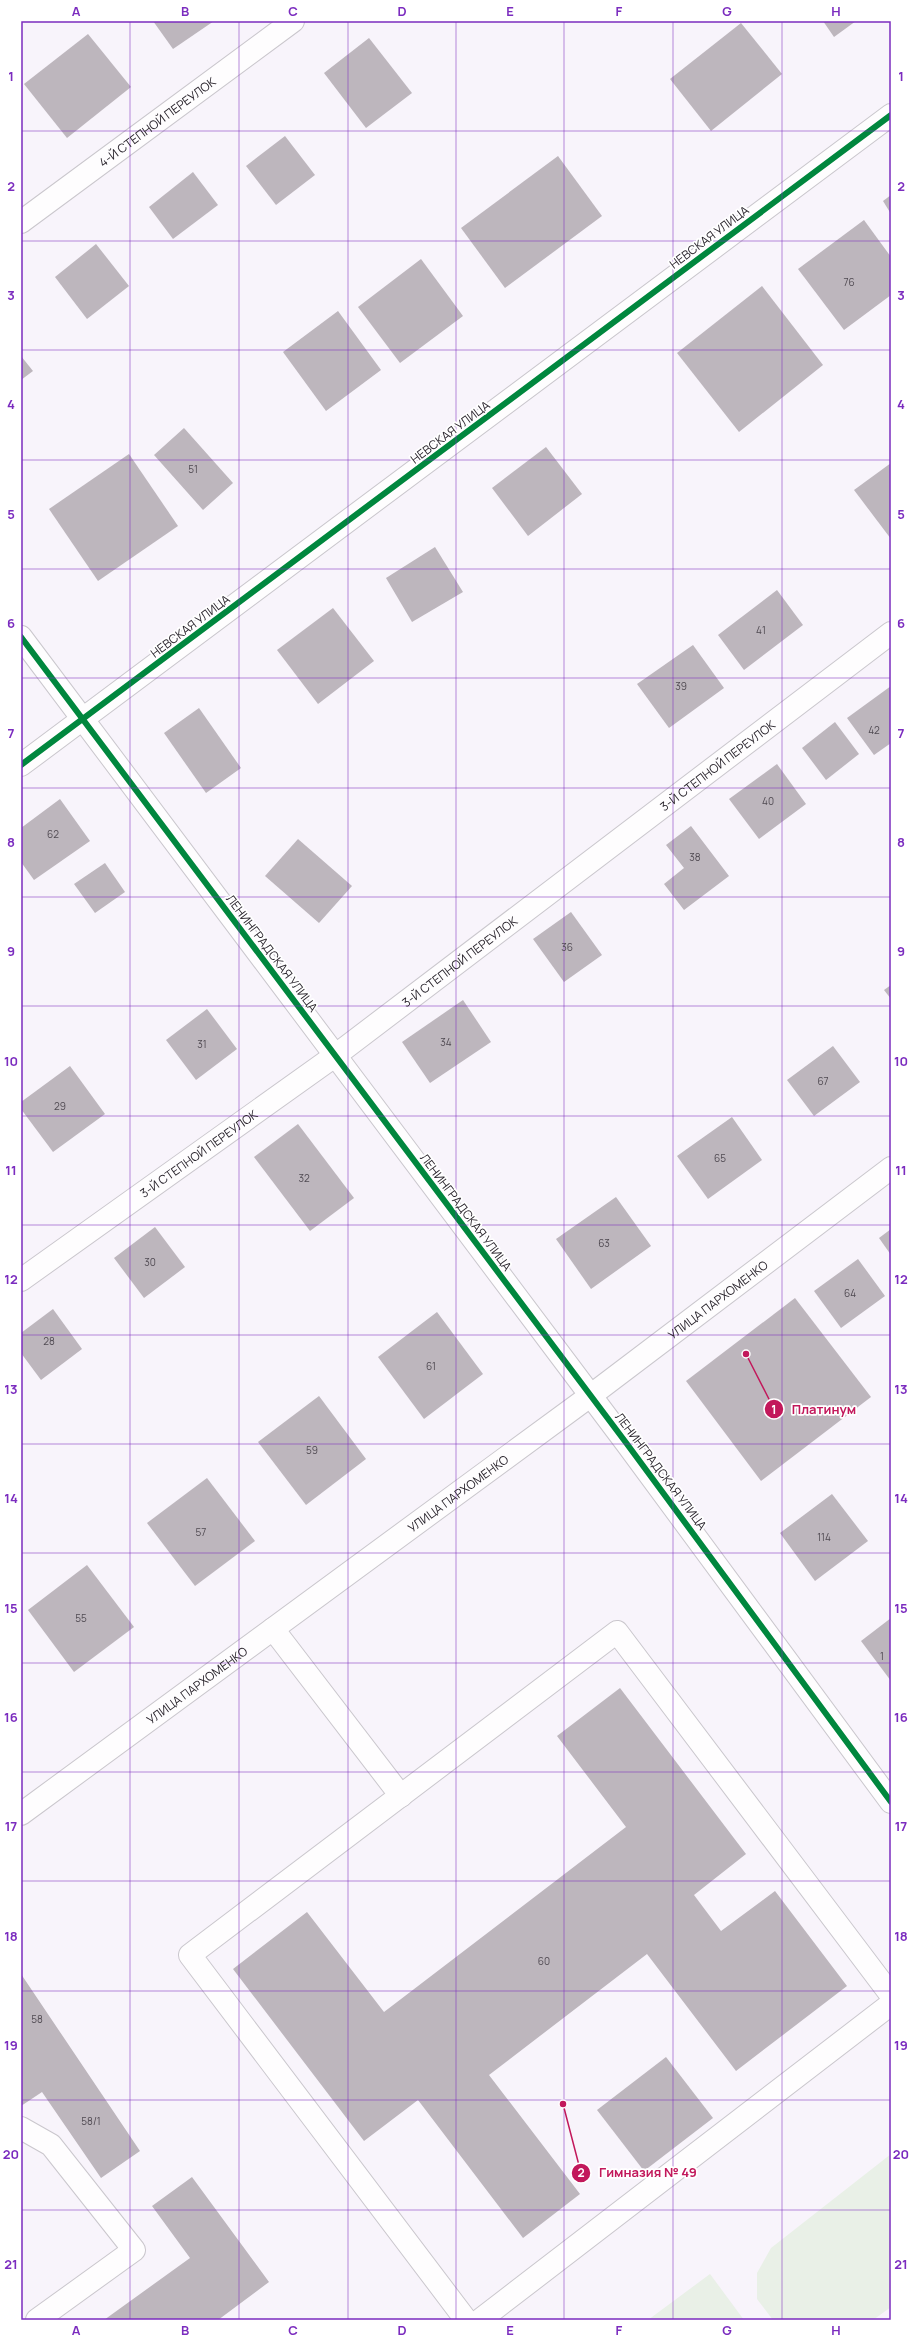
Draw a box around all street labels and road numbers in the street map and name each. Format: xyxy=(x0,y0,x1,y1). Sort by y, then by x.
street label: 4-Й СТЕПНОЙ ПЕРЕУЛОК xyxy=(95,72,219,170)
street label: НЕВСКАЯ УЛИЦА xyxy=(666,201,752,272)
street label: НЕВСКАЯ УЛИЦА xyxy=(407,396,493,467)
street label: НЕВСКАЯ УЛИЦА xyxy=(147,590,233,661)
street label: 3-Й СТЕПНОЙ ПЕРЕУЛОК xyxy=(656,715,779,815)
street label: ЛЕНИНГРАДСКАЯ УЛИЦА xyxy=(222,891,322,1015)
street label: 3-Й СТЕПНОЙ ПЕРЕУЛОК xyxy=(398,911,521,1011)
street label: 3-Й СТЕПНОЙ ПЕРЕУЛОК xyxy=(136,1105,261,1201)
street label: ЛЕНИНГРАДСКАЯ УЛИЦА xyxy=(416,1150,516,1274)
street label: УЛИЦА ПАРХОМЕНКО xyxy=(664,1256,771,1343)
street label: ЛЕНИНГРАДСКАЯ УЛИЦА xyxy=(611,1409,711,1533)
street label: УЛИЦА ПАРХОМЕНКО xyxy=(404,1450,512,1536)
street label: УЛИЦА ПАРХОМЕНКО xyxy=(143,1642,251,1728)

